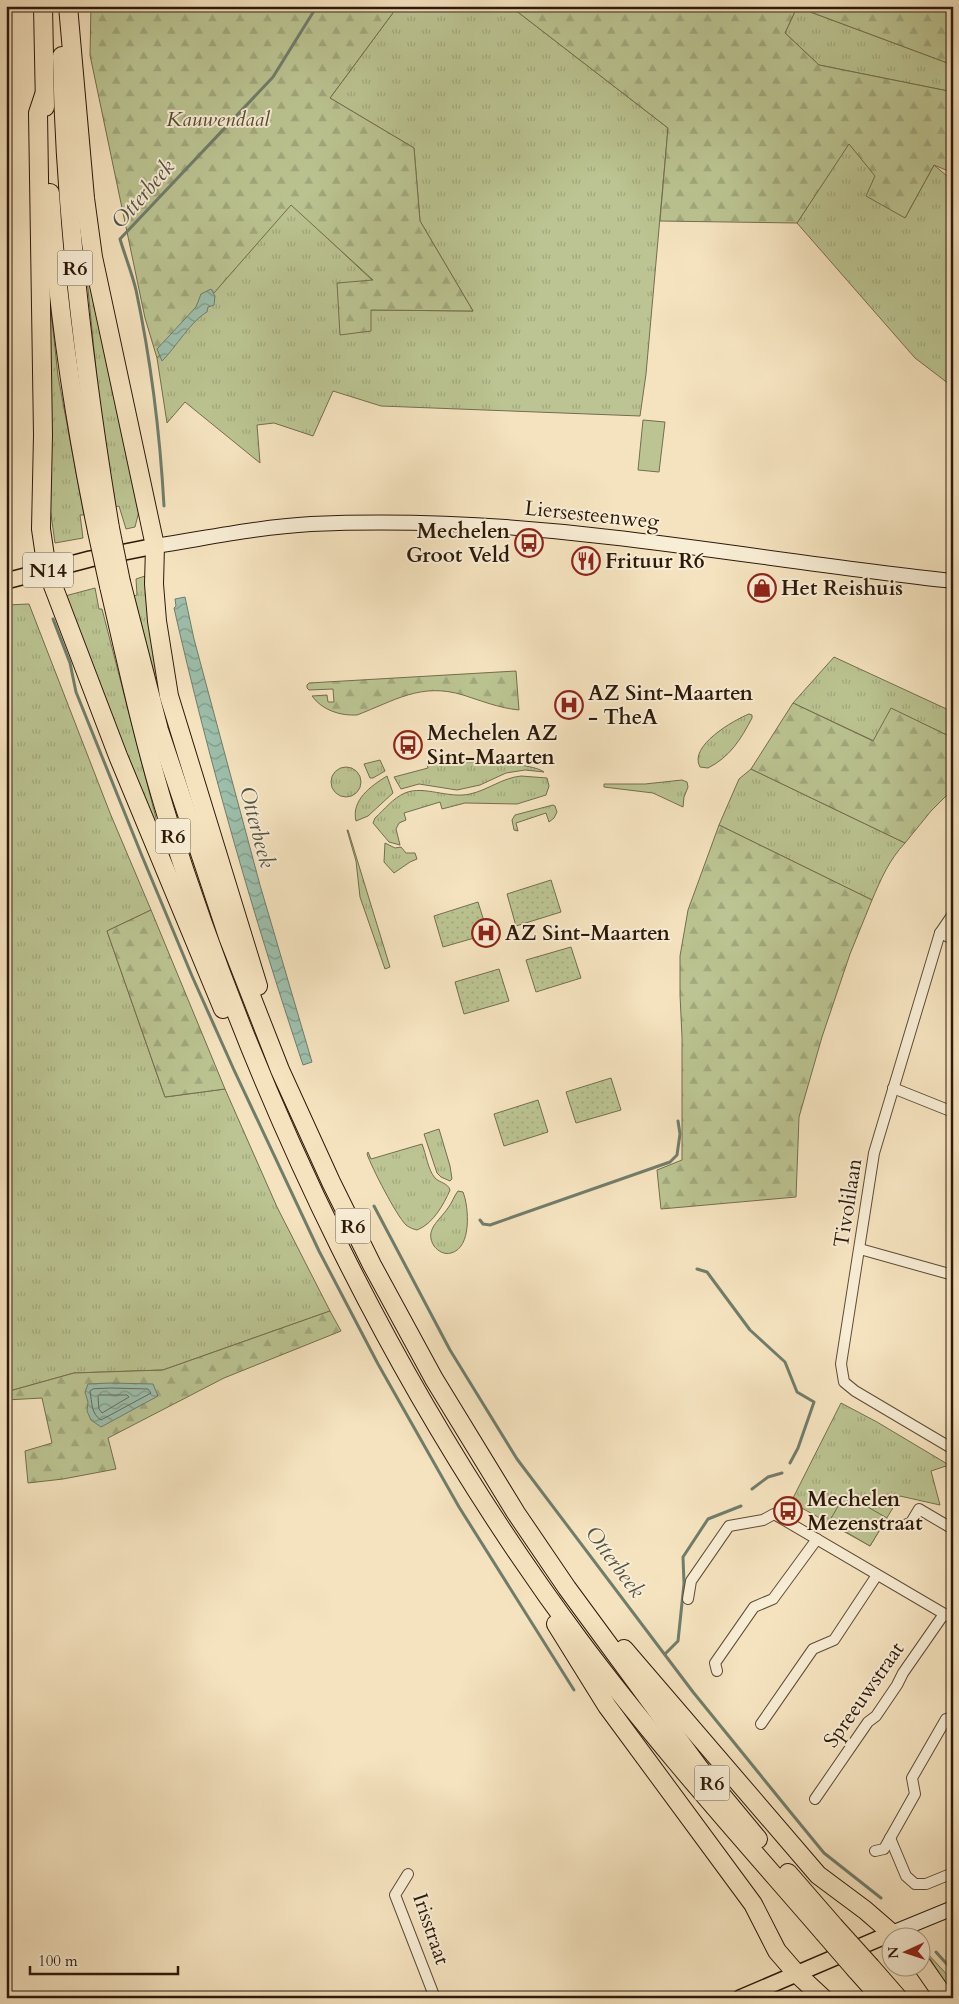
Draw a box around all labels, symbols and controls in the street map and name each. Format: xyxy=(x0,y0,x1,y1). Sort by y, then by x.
park label: Kauwendaal xyxy=(166,105,271,134)
water label: Otterbeek xyxy=(104,153,182,235)
road number: R6 xyxy=(58,250,92,286)
street label: Liersesteenweg xyxy=(523,494,661,537)
place label: Mechelen Groot Veld xyxy=(406,517,510,570)
bus stop icon: Mechelen Groot Veld xyxy=(514,528,544,558)
restaurant icon: Frituur R6 xyxy=(571,546,601,576)
place label: Frituur R6 xyxy=(605,547,705,576)
road number: N14 xyxy=(23,552,73,588)
shop icon: Het Reishuis xyxy=(747,573,777,603)
place label: Het Reishuis xyxy=(781,574,903,603)
place label: AZ Sint-Maarten - TheA xyxy=(588,679,754,732)
hospital icon: AZ Sint-Maarten - TheA xyxy=(554,690,584,720)
place label: Mechelen AZ Sint-Maarten xyxy=(427,719,558,772)
bus stop icon: Mechelen AZ Sint-Maarten xyxy=(393,730,423,760)
water label: Otterbeek xyxy=(232,783,282,871)
road number: R6 xyxy=(156,818,190,854)
hospital icon: AZ Sint-Maarten xyxy=(471,918,501,948)
place label: AZ Sint-Maarten xyxy=(505,919,671,948)
street label: Tivolilaan xyxy=(827,1156,869,1250)
road number: R6 xyxy=(336,1208,370,1244)
place label: Mechelen Mezenstraat xyxy=(807,1485,923,1538)
bus stop icon: Mechelen Mezenstraat xyxy=(773,1496,803,1526)
water label: Otterbeek xyxy=(578,1520,652,1604)
street label: Spreeuwstraat xyxy=(817,1636,911,1754)
road number: R6 xyxy=(694,1766,730,1800)
street label: Irisstraat xyxy=(405,1889,457,1969)
north arrow xyxy=(882,1926,932,1976)
scale bar xyxy=(30,1944,178,1976)
text: N xyxy=(884,1946,903,1959)
text: 100 m xyxy=(38,1951,78,1971)

